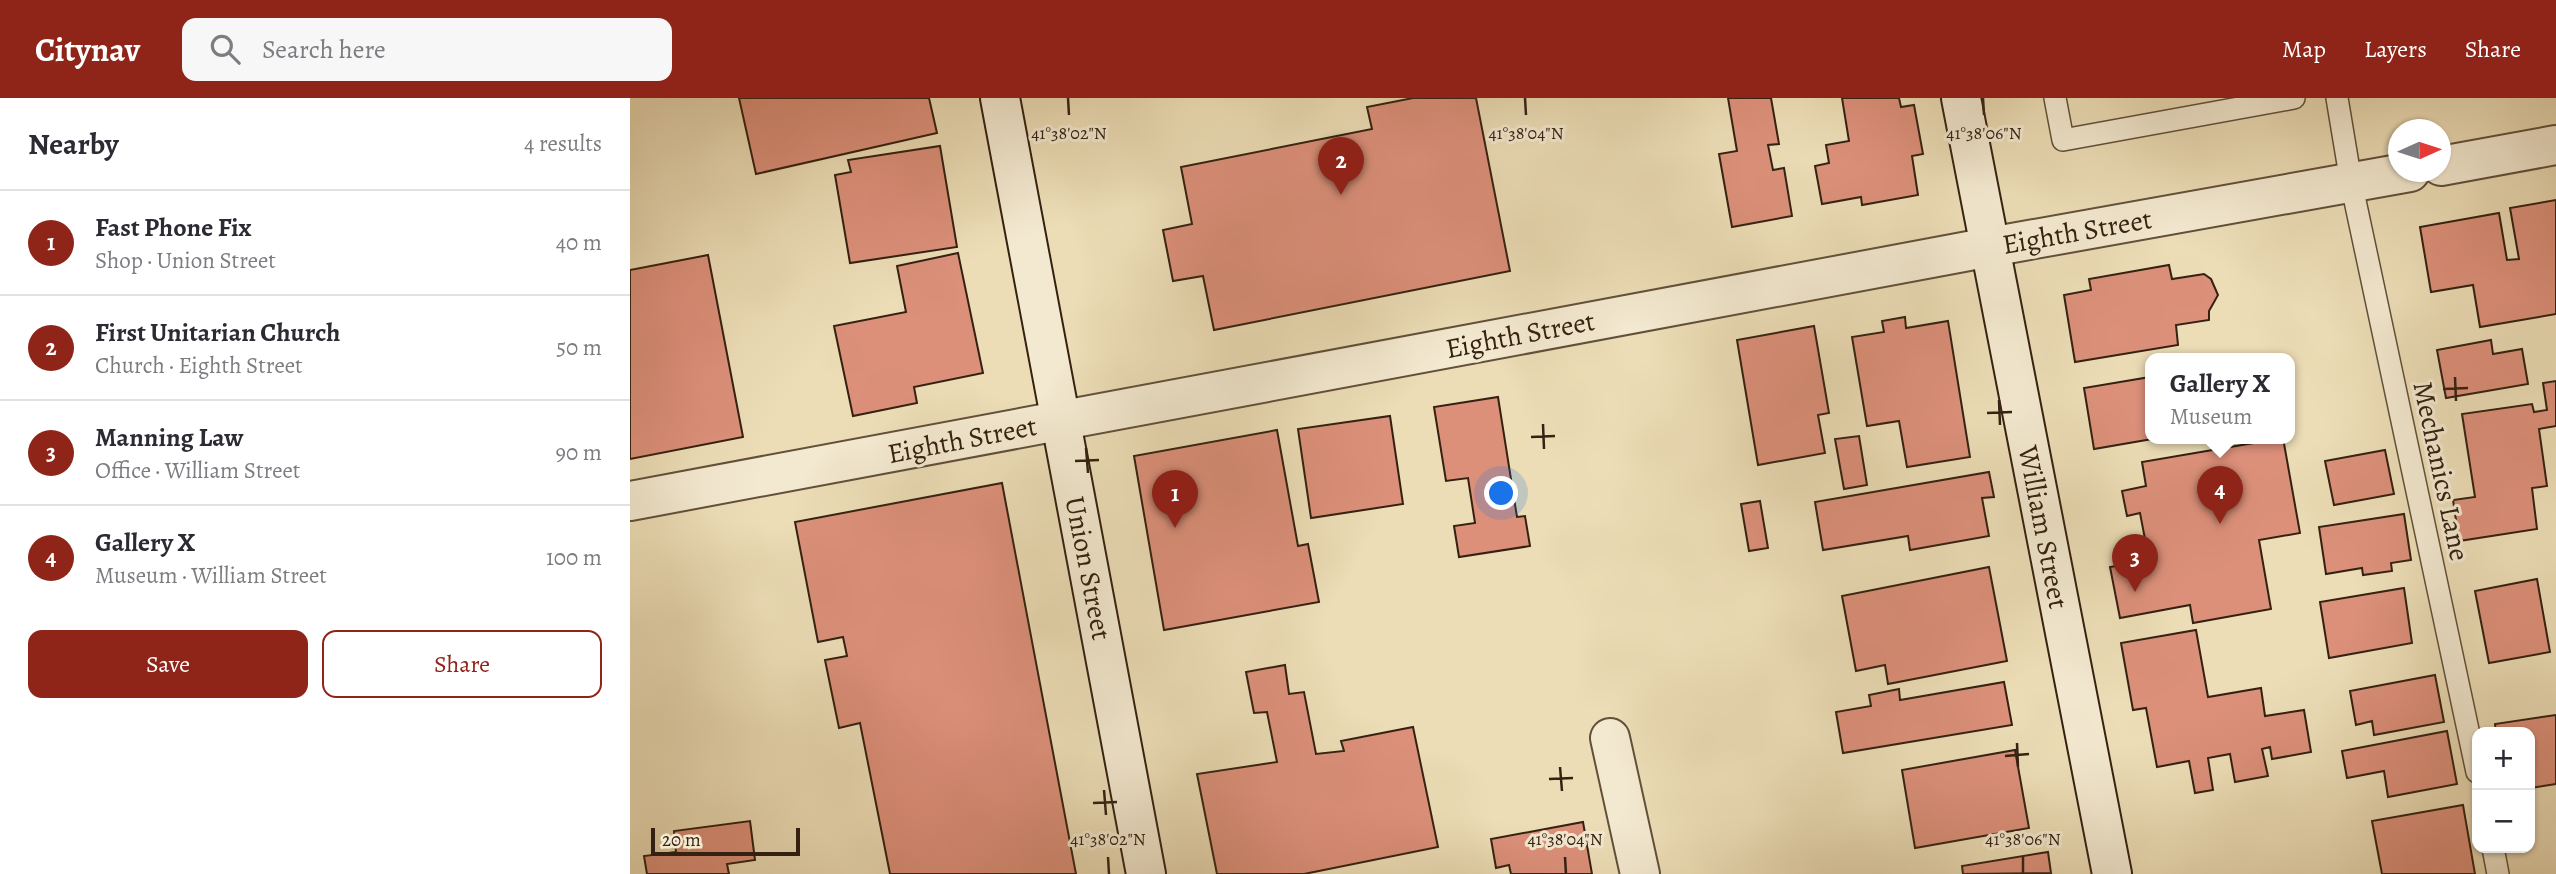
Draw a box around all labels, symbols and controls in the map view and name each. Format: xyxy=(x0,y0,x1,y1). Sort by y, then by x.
search box xyxy=(182,18,672,81)
text: Citynav xyxy=(35,27,140,72)
icon: search xyxy=(206,30,244,68)
text: Search here xyxy=(262,32,386,67)
text: Map xyxy=(2282,33,2326,65)
text: Layers xyxy=(2364,33,2427,65)
text: Share xyxy=(2465,33,2521,65)
north arrow xyxy=(2388,119,2451,182)
text: 41°38'02"N xyxy=(1031,121,1107,145)
text: 41°38'04"N xyxy=(1488,121,1564,145)
text: 41°38'06"N xyxy=(1946,121,2022,145)
text: Nearby xyxy=(28,124,119,164)
text: 4 results xyxy=(524,128,602,159)
pin: 2 xyxy=(1318,137,1364,195)
street label: Eighth Street xyxy=(1999,200,2155,264)
text: Fast Phone Fix xyxy=(95,210,251,245)
text: 1 xyxy=(47,227,55,258)
text: 40 m xyxy=(556,227,602,258)
text: Shop · Union Street xyxy=(95,245,276,276)
street label: Eighth Street xyxy=(1442,302,1598,368)
text: First Unitarian Church xyxy=(95,315,340,350)
text: 2 xyxy=(45,332,57,363)
text: 50 m xyxy=(556,332,602,363)
text: Church · Eighth Street xyxy=(95,350,303,381)
popup xyxy=(2145,353,2295,444)
text: Gallery X xyxy=(2170,366,2270,401)
street label: Mechanics Lane xyxy=(2403,378,2479,564)
text: Museum xyxy=(2170,401,2252,432)
street label: Eighth Street xyxy=(884,407,1040,473)
text: Manning Law xyxy=(95,420,244,455)
text: 3 xyxy=(46,437,56,468)
text: 90 m xyxy=(556,437,602,468)
street label: William Street xyxy=(2008,442,2077,612)
text: Office · William Street xyxy=(95,455,300,486)
pin: 4 xyxy=(2197,466,2243,524)
pin: 1 xyxy=(1152,470,1198,528)
your location xyxy=(1484,476,1518,510)
street label: Union Street xyxy=(1055,493,1121,643)
text: Gallery X xyxy=(95,525,195,560)
pin: 3 xyxy=(2112,534,2158,592)
text: 4 xyxy=(46,542,56,573)
text: 100 m xyxy=(546,542,602,573)
text: Museum · William Street xyxy=(95,560,327,591)
button: Save xyxy=(28,630,308,698)
button: Share xyxy=(322,630,602,698)
map controls xyxy=(2472,727,2535,853)
button: + xyxy=(2472,727,2535,790)
button: − xyxy=(2472,790,2535,853)
scale bar xyxy=(651,825,800,857)
text: 20 m xyxy=(662,827,701,853)
text: 41°38'02"N xyxy=(1070,827,1146,851)
text: 41°38'04"N xyxy=(1527,827,1603,851)
text: 41°38'06"N xyxy=(1985,827,2061,851)

